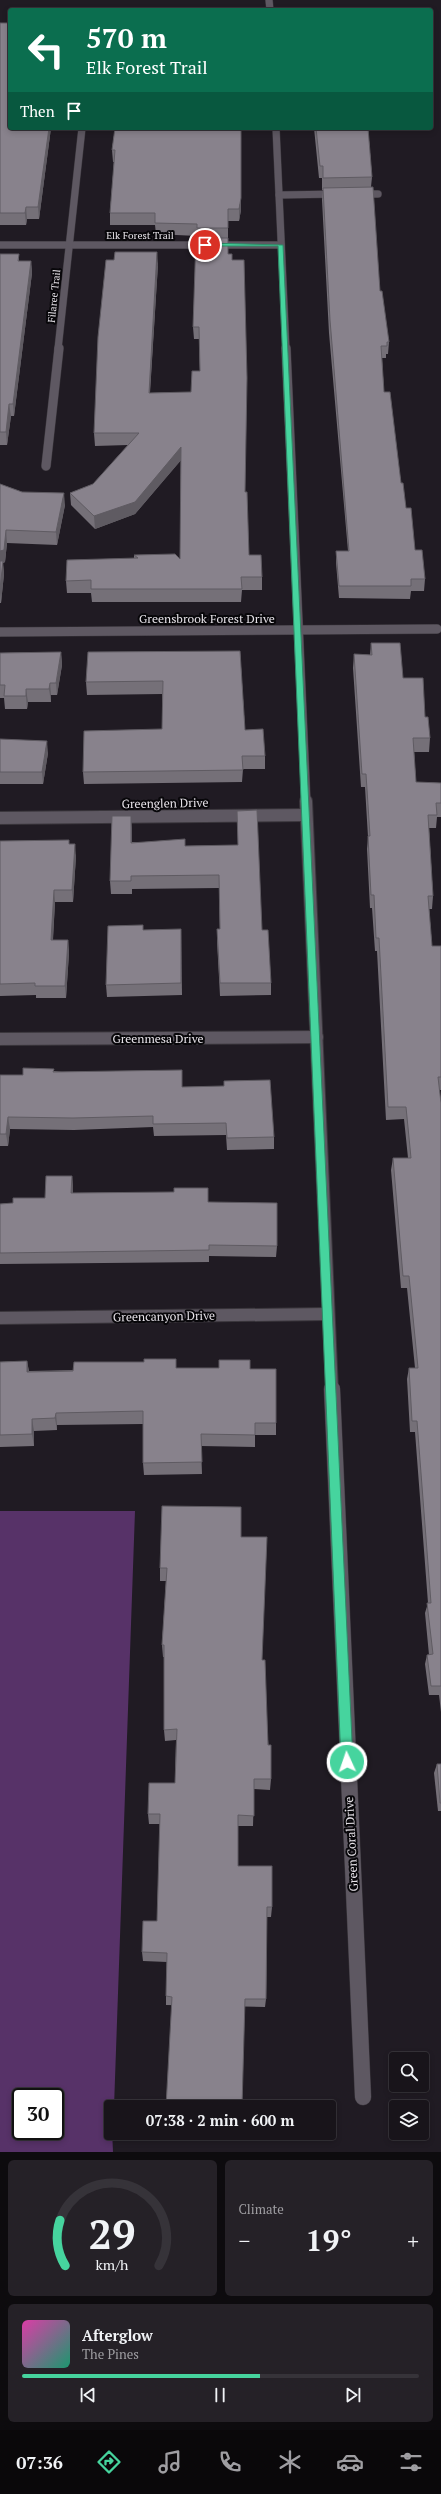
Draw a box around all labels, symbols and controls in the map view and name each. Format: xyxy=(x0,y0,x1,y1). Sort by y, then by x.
text: 570 m xyxy=(86,19,167,56)
icon: left xyxy=(20,24,72,76)
text: Elk Forest Trail xyxy=(86,55,208,79)
icon: arrive xyxy=(63,100,85,122)
text: Then xyxy=(20,101,55,121)
pin xyxy=(188,228,222,262)
street label: Elk Forest Trail xyxy=(106,229,174,242)
icon: arrive xyxy=(194,234,216,256)
street label: Filaree Trail xyxy=(45,269,63,323)
street label: Greensbrook Forest Drive xyxy=(139,611,275,626)
street label: Greenglen Drive xyxy=(122,795,208,811)
street label: Greenmesa Drive xyxy=(112,1031,204,1046)
street label: Greencanyon Drive xyxy=(113,1308,215,1324)
position arrow xyxy=(326,1741,368,1783)
street label: Green Coral Drive xyxy=(341,1796,361,1892)
map controls xyxy=(389,2052,429,2140)
button: search xyxy=(389,2052,429,2092)
speed limit sign: 30 xyxy=(12,2088,64,2140)
button: layers xyxy=(389,2100,429,2140)
text: 07:38 · 2 min · 600 m xyxy=(146,2110,294,2130)
text: Climate xyxy=(239,2200,284,2218)
text: 29 xyxy=(89,2206,136,2261)
text: 19° xyxy=(306,2220,352,2260)
text: − xyxy=(239,2226,250,2255)
text: + xyxy=(407,2226,419,2255)
text: km/h xyxy=(96,2255,129,2274)
text: Afterglow xyxy=(82,2325,153,2345)
text: The Pines xyxy=(82,2345,139,2363)
icon: previous xyxy=(77,2384,99,2406)
icon: pause xyxy=(209,2384,231,2406)
icon: next xyxy=(342,2384,364,2406)
icon: directions xyxy=(95,2448,123,2476)
icon: music xyxy=(156,2448,184,2476)
icon: phone xyxy=(216,2448,244,2476)
icon: climate xyxy=(276,2448,304,2476)
icon: car xyxy=(336,2448,364,2476)
icon: filters xyxy=(397,2448,425,2476)
text: 07:36 xyxy=(16,2450,63,2474)

